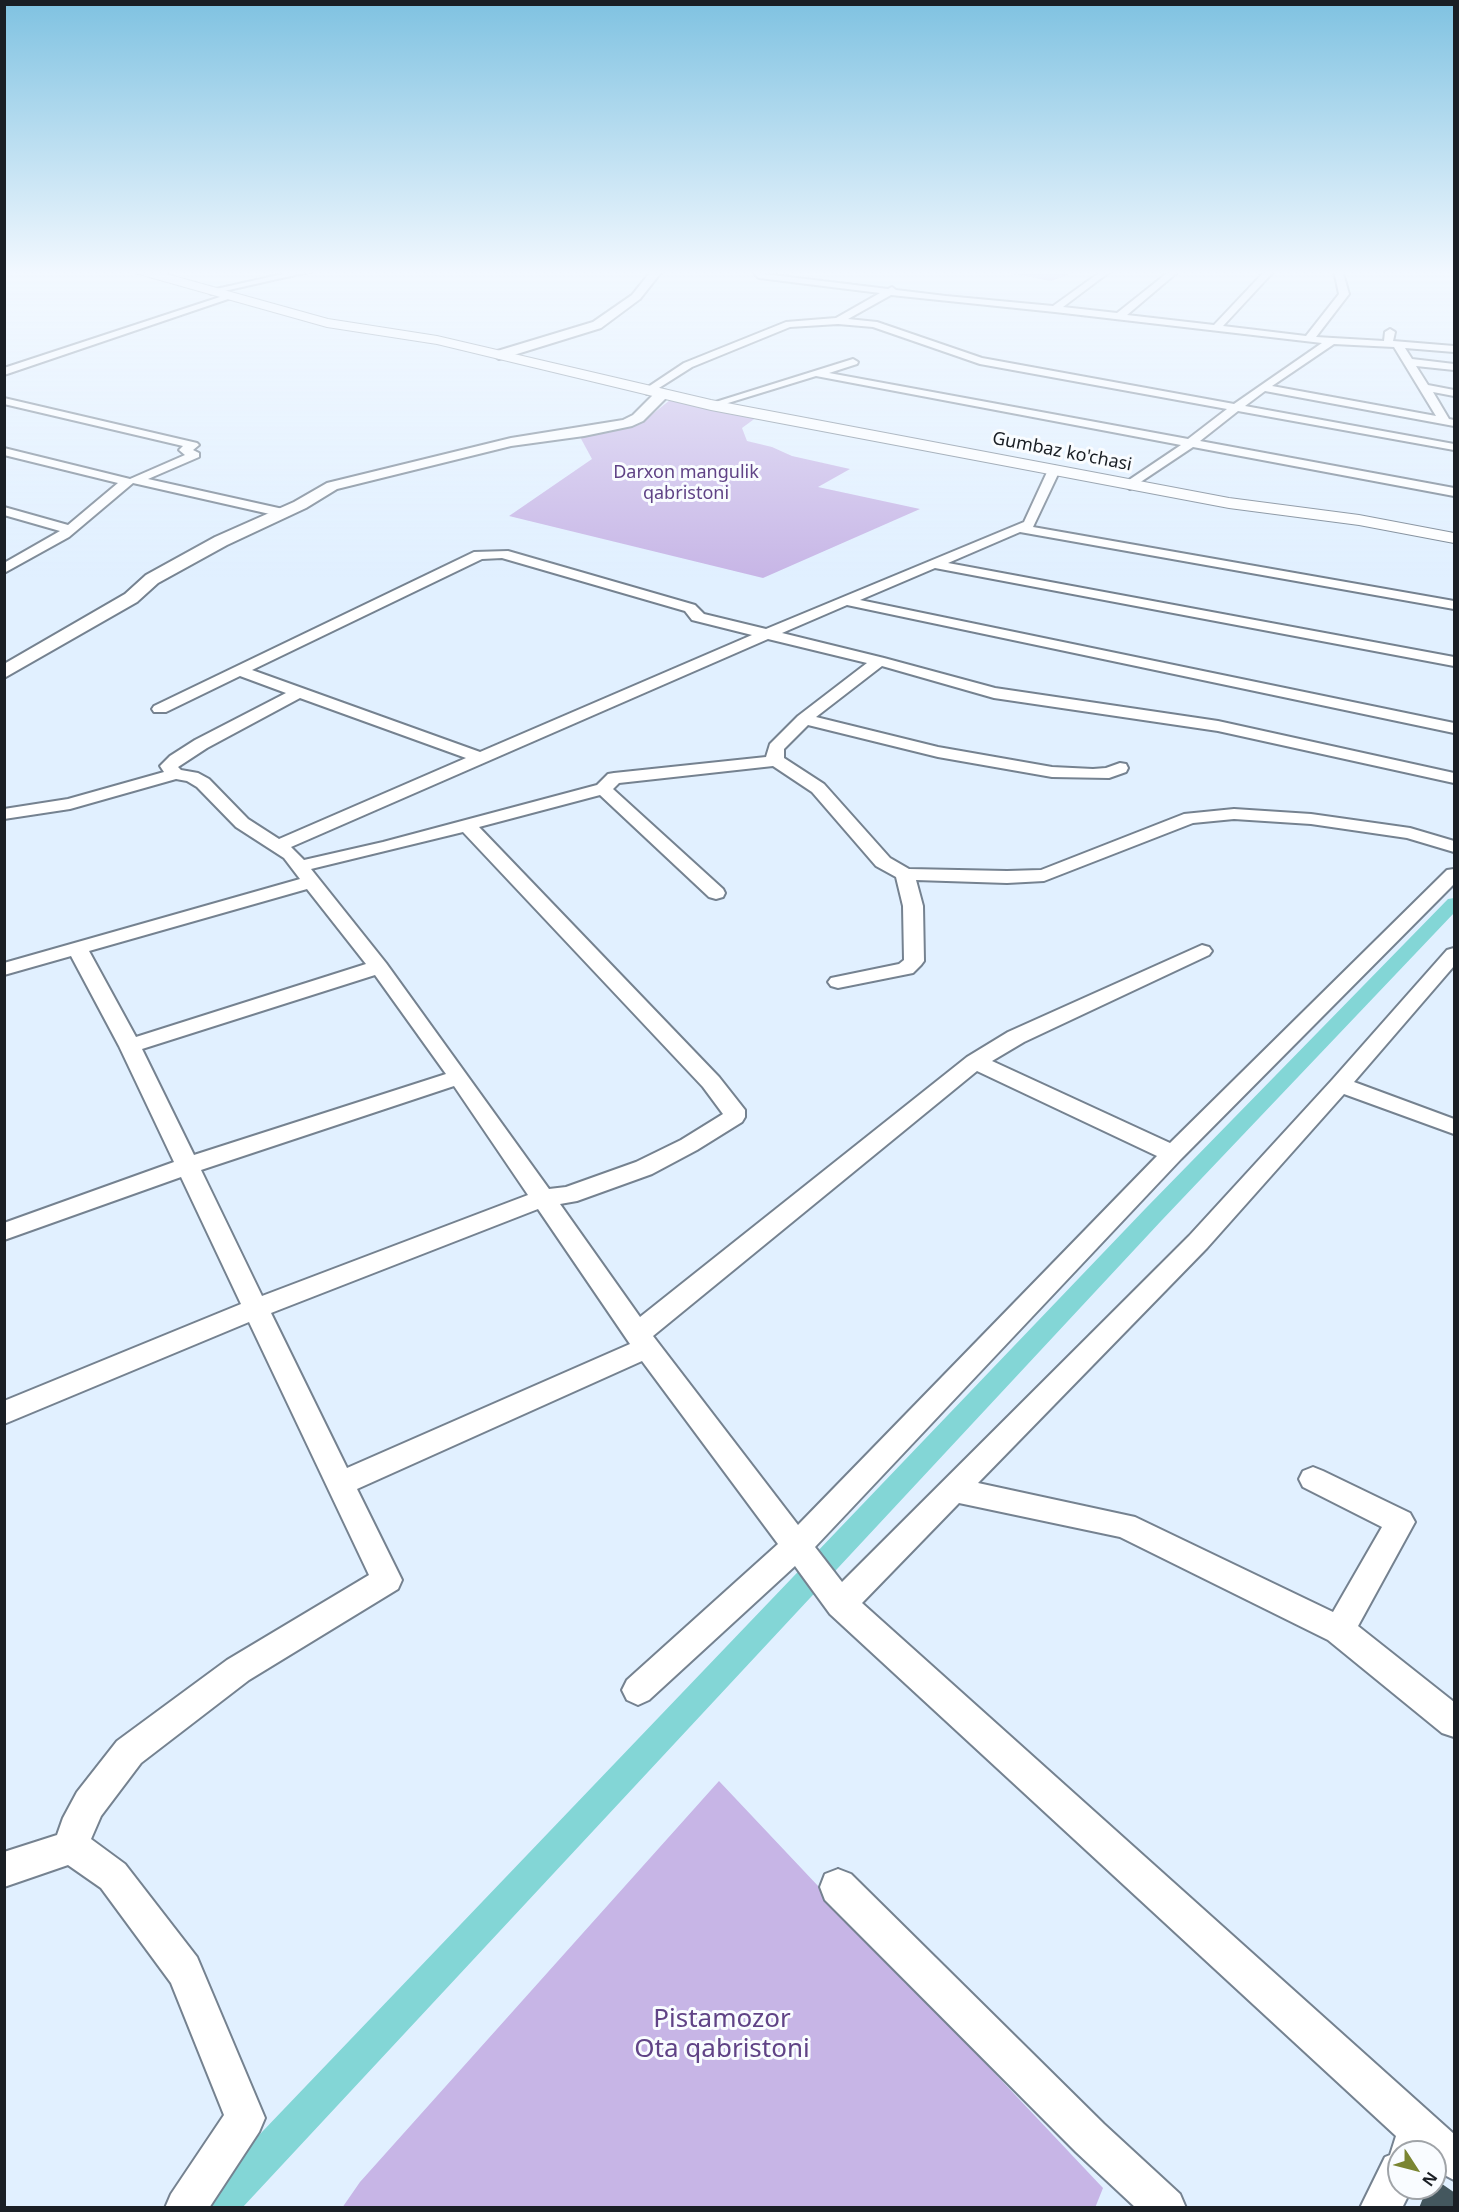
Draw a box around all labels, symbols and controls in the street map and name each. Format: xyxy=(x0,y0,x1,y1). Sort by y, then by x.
street label: Gumbaz ko'chasi xyxy=(990,428,1134,476)
park label: Darxon mangulik qabristoni xyxy=(613,462,759,504)
park label: Pistamozor Ota qabristoni xyxy=(634,2004,810,2066)
north arrow xyxy=(1387,2140,1447,2200)
text: N xyxy=(1417,2168,1443,2191)

